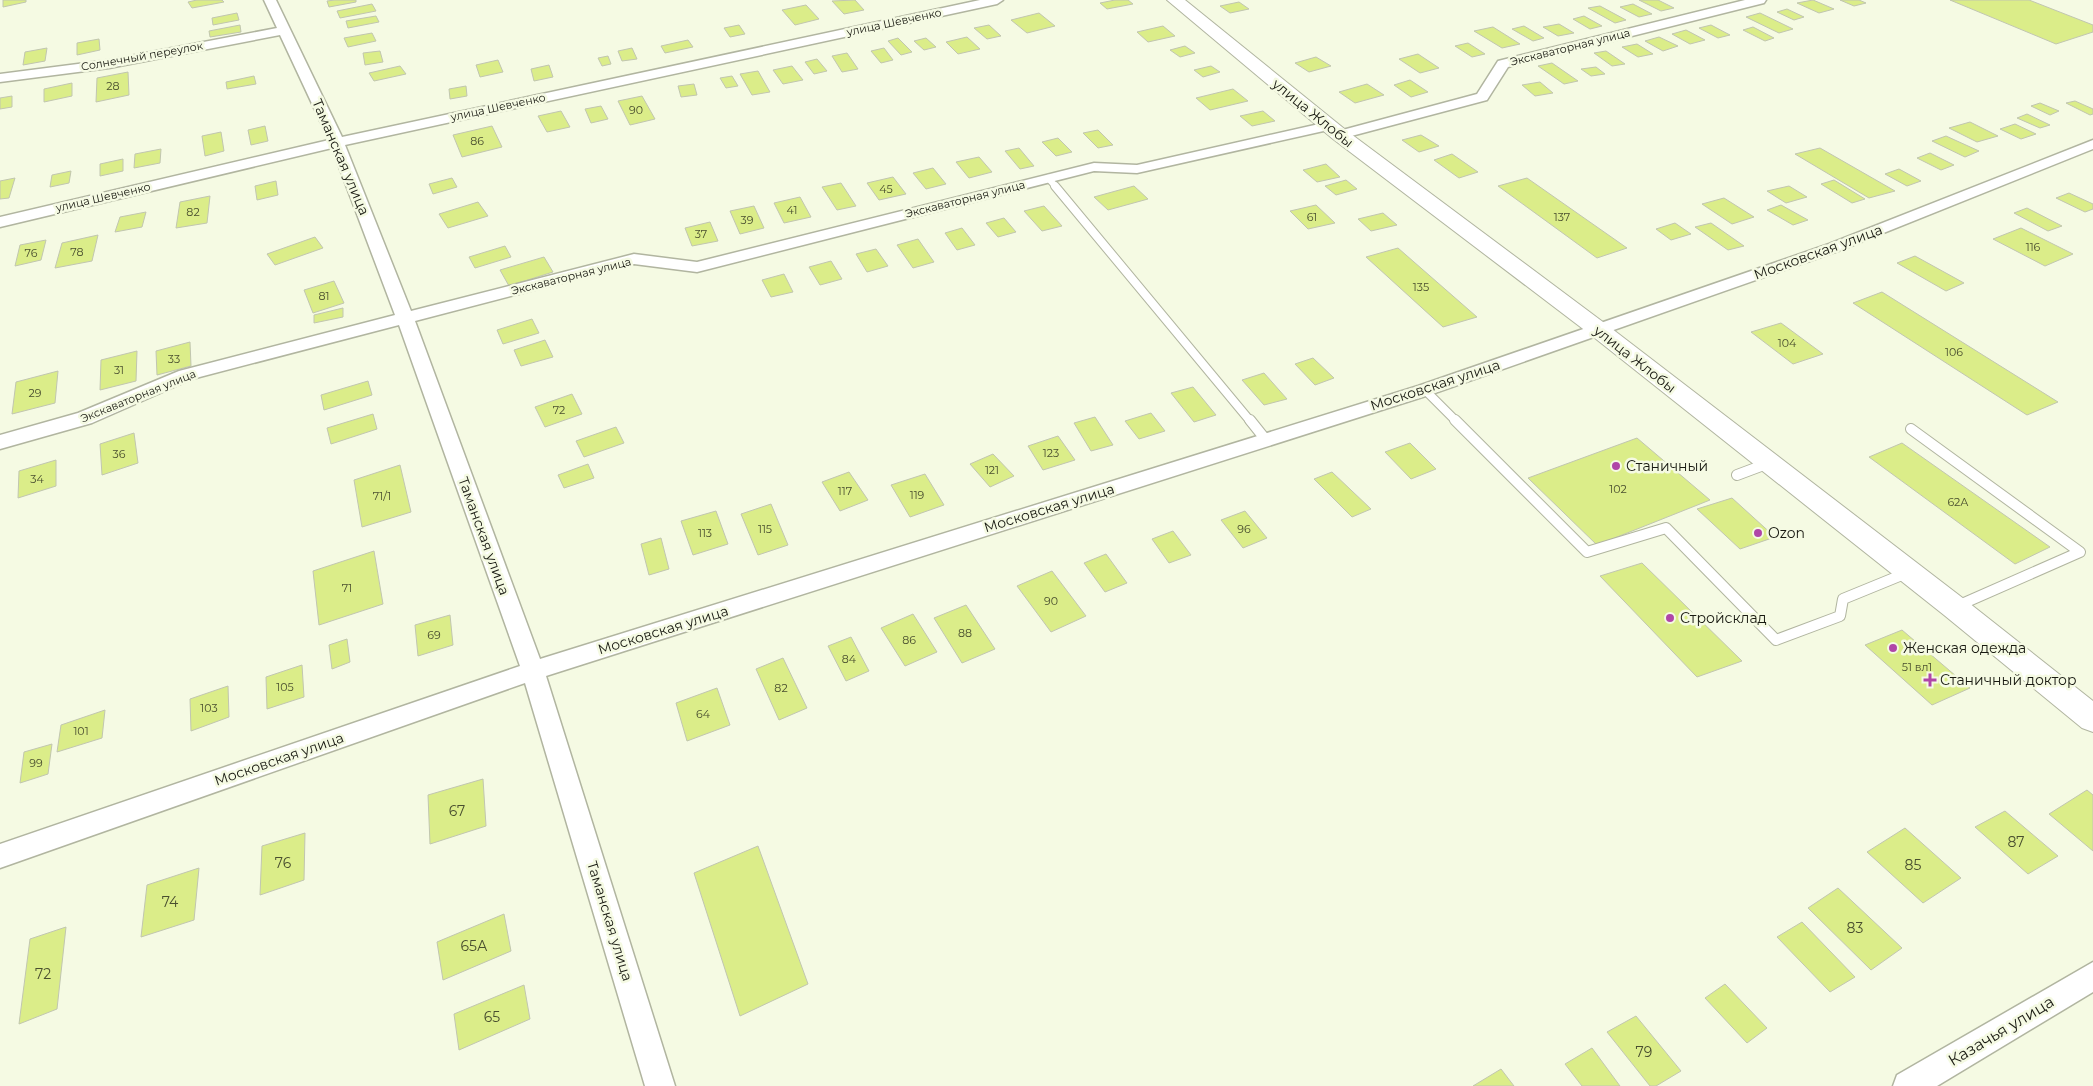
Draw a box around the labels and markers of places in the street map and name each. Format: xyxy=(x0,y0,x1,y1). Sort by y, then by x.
place label: Станичный xyxy=(1626,457,1708,475)
marker: Станичный xyxy=(1610,460,1622,472)
place label: Ozon xyxy=(1768,524,1805,542)
marker: Ozon xyxy=(1752,527,1764,539)
place label: Стройсклад xyxy=(1680,609,1767,627)
marker: Стройсклад xyxy=(1664,612,1676,624)
place label: Женская одежда xyxy=(1903,639,2026,657)
marker: Женская одежда xyxy=(1887,642,1899,654)
place label: Станичный доктор xyxy=(1940,671,2077,689)
marker: Станичный доктор xyxy=(1924,674,1936,686)

